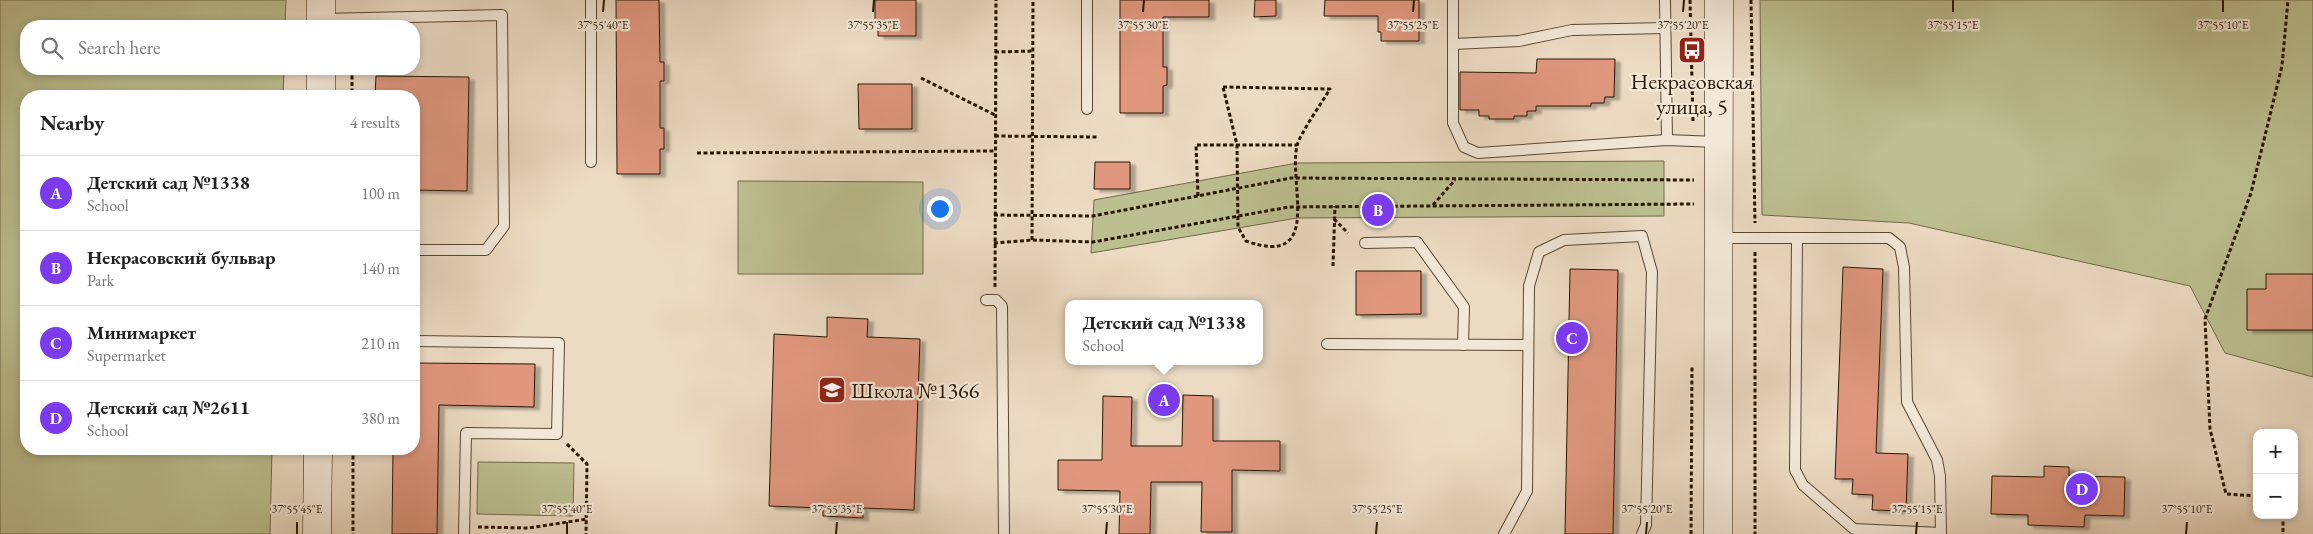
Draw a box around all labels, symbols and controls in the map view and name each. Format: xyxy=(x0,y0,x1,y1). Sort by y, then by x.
text: 37°55'40"E xyxy=(577,17,629,33)
text: 37°55'35"E xyxy=(847,17,899,33)
text: 37°55'30"E xyxy=(1117,17,1169,33)
text: 37°55'25"E xyxy=(1387,17,1439,33)
text: 37°55'20"E xyxy=(1657,17,1709,33)
text: 37°55'15"E xyxy=(1927,17,1979,33)
text: 37°55'10"E xyxy=(2197,17,2249,33)
search box xyxy=(20,20,420,75)
icon: search xyxy=(38,34,66,62)
text: Search here xyxy=(78,35,160,60)
bus stop icon: Некрасовская улица, 5 xyxy=(1677,35,1707,65)
place label: Некрасовская улица, 5 xyxy=(1631,67,1754,121)
text: Nearby xyxy=(40,109,104,136)
text: 4 results xyxy=(350,112,400,133)
text: Детский сад №1338 xyxy=(87,170,250,195)
text: A xyxy=(50,183,62,204)
text: 100 m xyxy=(361,183,400,204)
pin: B xyxy=(1362,191,1394,229)
text: School xyxy=(87,195,129,216)
your location xyxy=(927,196,953,222)
text: Некрасовский бульвар xyxy=(87,245,276,270)
text: B xyxy=(51,258,61,279)
text: 140 m xyxy=(361,258,400,279)
text: Park xyxy=(87,270,114,291)
popup xyxy=(1065,300,1263,365)
text: Детский сад №1338 xyxy=(1083,310,1245,335)
pin: C xyxy=(1556,319,1588,357)
text: Минимаркет xyxy=(87,320,196,345)
text: C xyxy=(50,333,62,354)
text: 210 m xyxy=(361,333,400,354)
text: School xyxy=(1083,335,1124,356)
text: Supermarket xyxy=(87,345,166,366)
school or university icon: Школа №1366 xyxy=(817,375,847,405)
place label: Школа №1366 xyxy=(851,376,980,405)
pin: A xyxy=(1148,381,1180,419)
text: Детский сад №2611 xyxy=(87,395,250,420)
text: D xyxy=(50,408,62,429)
text: 380 m xyxy=(361,408,400,429)
text: School xyxy=(87,420,129,441)
map controls xyxy=(2253,429,2298,519)
button: + xyxy=(2253,429,2298,474)
pin: D xyxy=(2066,470,2098,508)
button: − xyxy=(2253,474,2298,519)
text: 37°55'45"E xyxy=(271,501,323,517)
text: 37°55'40"E xyxy=(541,501,593,517)
text: 37°55'35"E xyxy=(811,501,863,517)
text: 37°55'30"E xyxy=(1081,501,1133,517)
text: 37°55'25"E xyxy=(1351,501,1403,517)
text: 37°55'20"E xyxy=(1621,501,1673,517)
text: 37°55'15"E xyxy=(1891,501,1943,517)
text: 37°55'10"E xyxy=(2161,501,2213,517)

